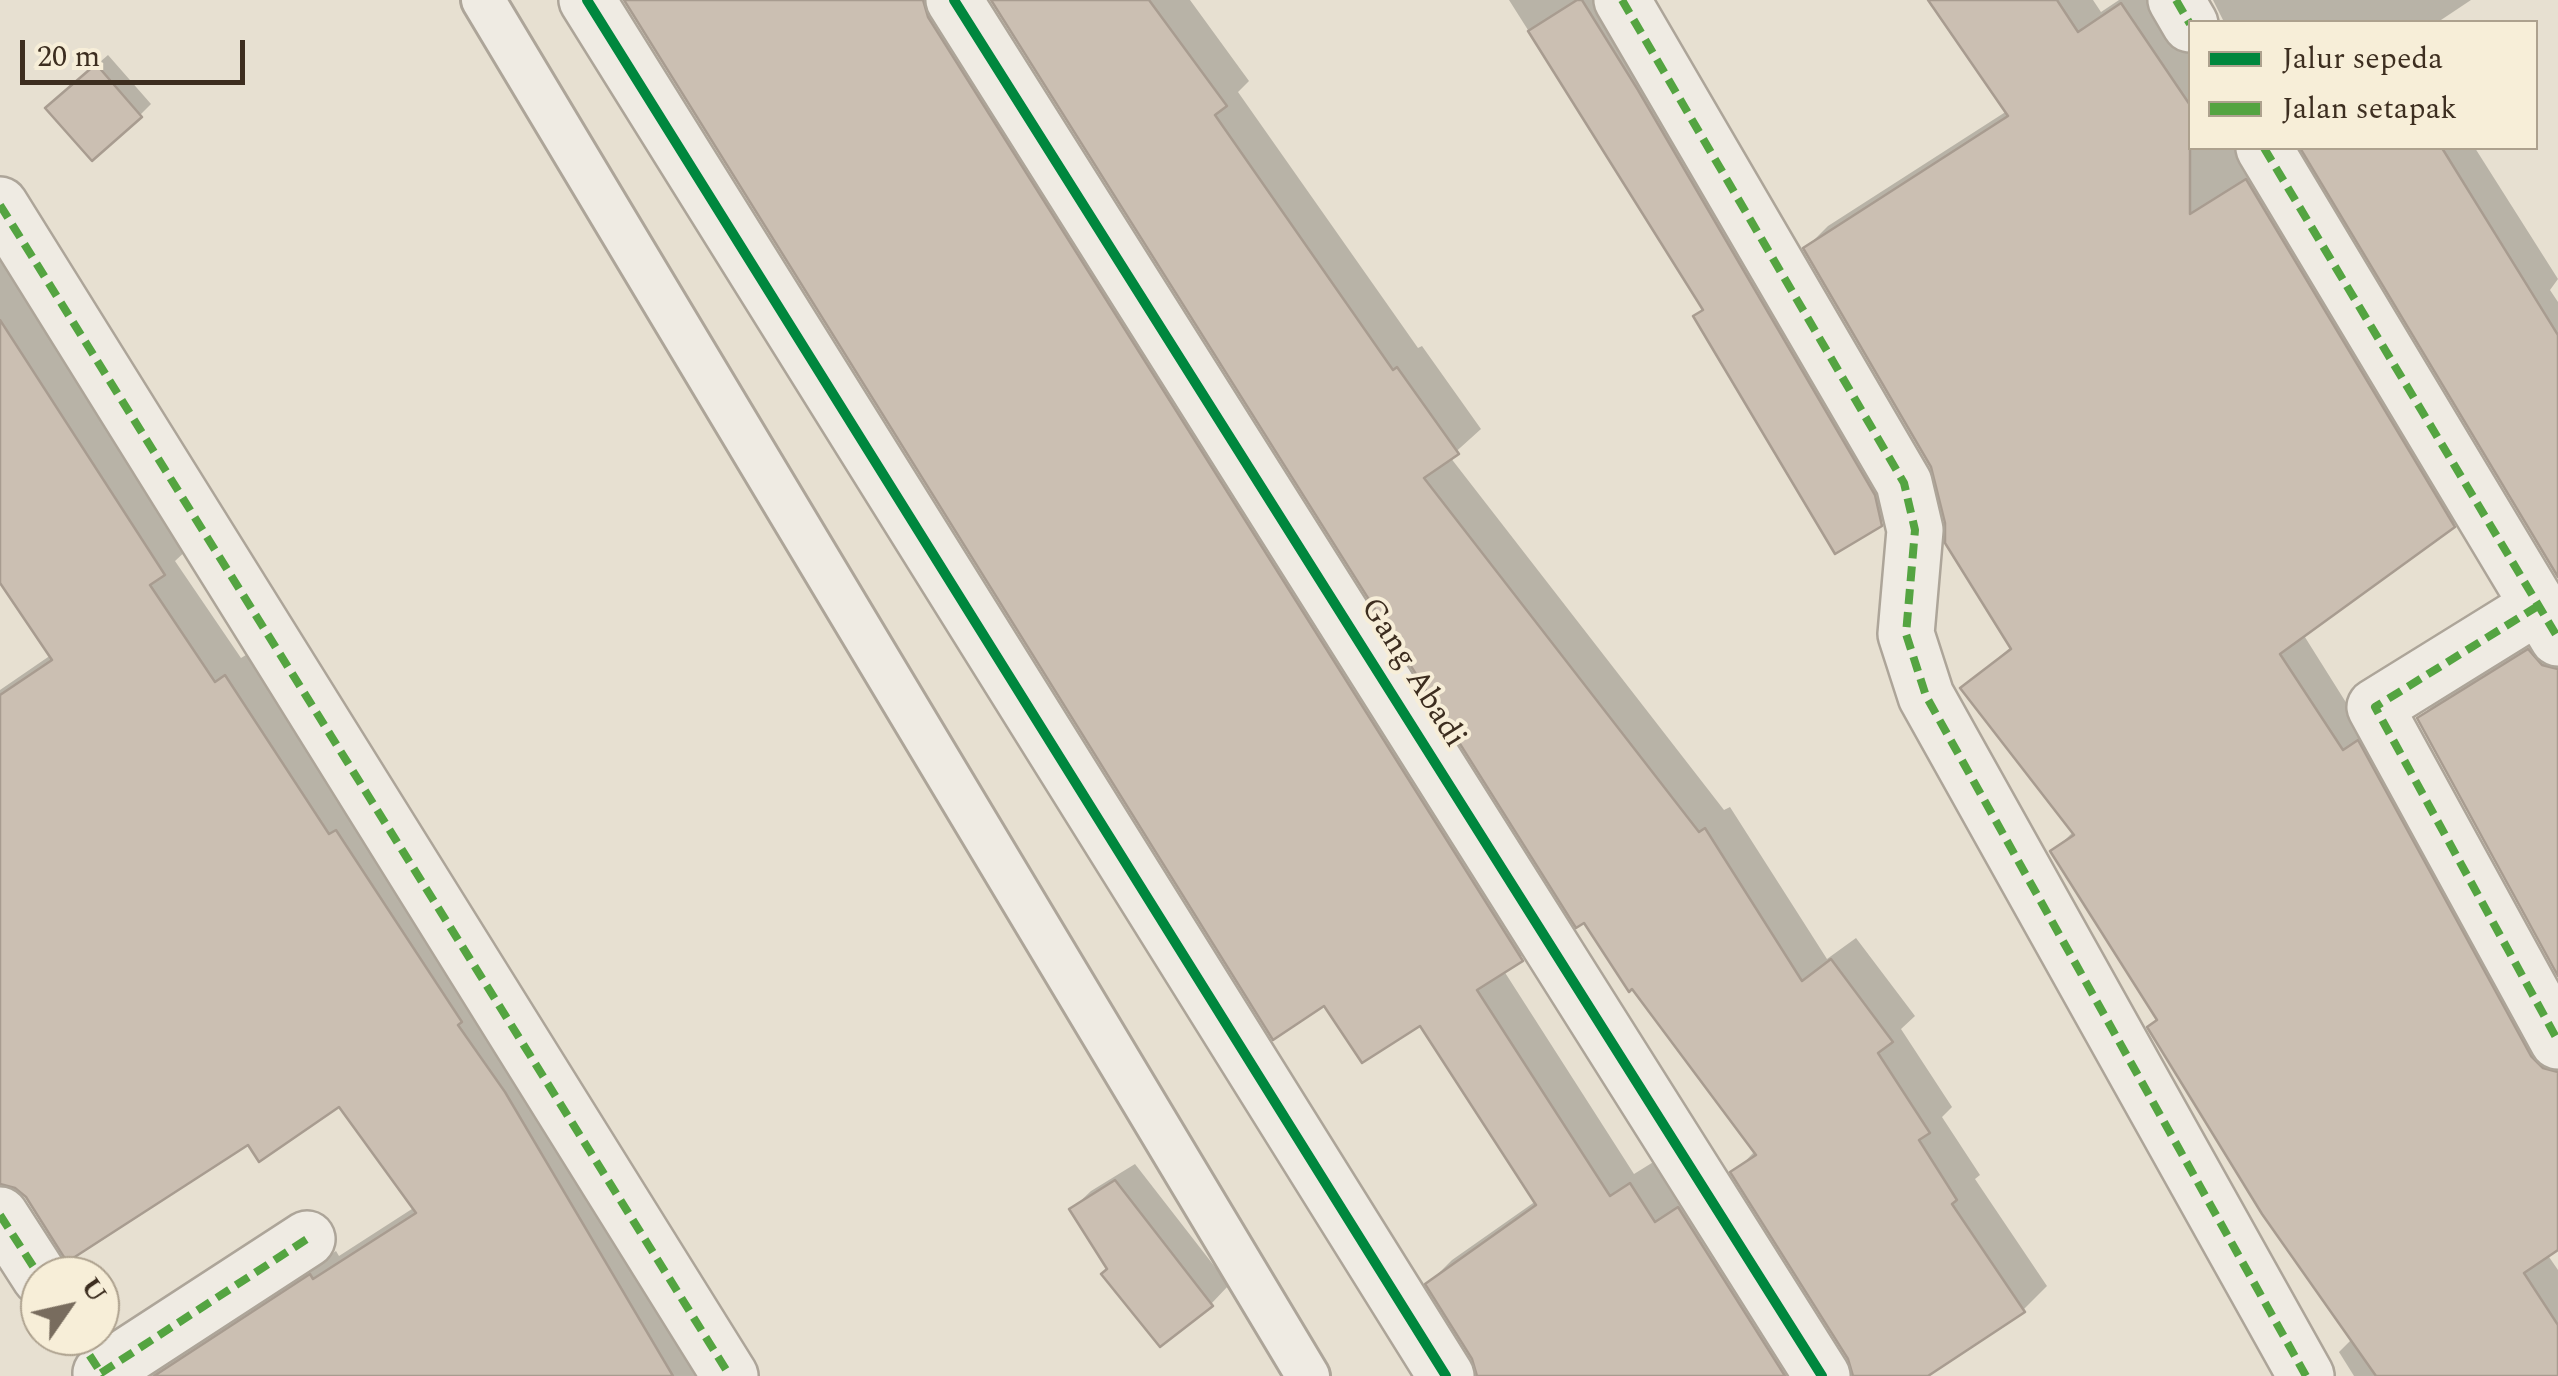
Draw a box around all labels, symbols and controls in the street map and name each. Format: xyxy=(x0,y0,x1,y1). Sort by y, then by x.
scale bar xyxy=(25,20,250,82)
legend xyxy=(2188,20,2538,150)
text: 20 m xyxy=(37,34,100,80)
text: Jalur sepeda xyxy=(2282,36,2443,82)
text: Jalan setapak xyxy=(2282,86,2457,132)
street label: Gang Abadi xyxy=(1350,592,1472,756)
north arrow xyxy=(20,1256,120,1356)
text: U xyxy=(69,1268,118,1312)

